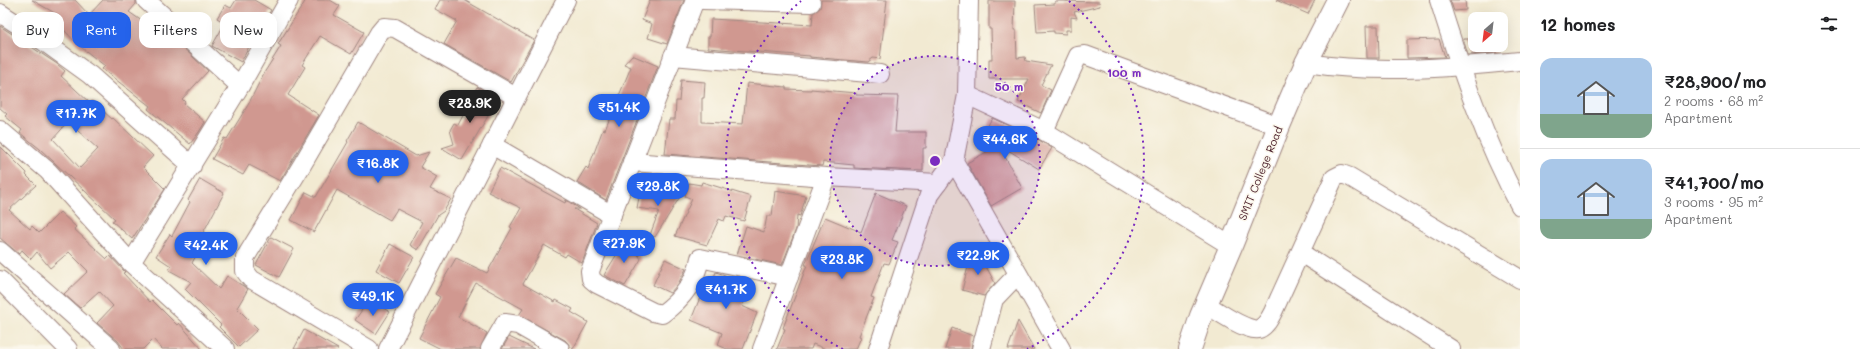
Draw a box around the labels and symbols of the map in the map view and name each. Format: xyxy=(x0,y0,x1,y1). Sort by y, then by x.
north arrow xyxy=(1468,12,1508,52)
text: 100 m xyxy=(1107,64,1141,80)
text: 50 m xyxy=(995,78,1023,94)
pin: ₹28.9K xyxy=(437,90,503,124)
pin: ₹51.4K xyxy=(586,94,652,128)
pin: ₹17.7K xyxy=(43,100,109,134)
street label: SMIT College Road xyxy=(1234,124,1286,222)
pin: ₹44.6K xyxy=(972,126,1038,160)
pin: ₹16.8K xyxy=(345,150,411,184)
centre of rings xyxy=(928,154,942,168)
pin: ₹29.8K xyxy=(625,173,691,207)
pin: ₹27.9K xyxy=(591,230,657,264)
pin: ₹42.4K xyxy=(173,232,239,266)
pin: ₹22.9K xyxy=(945,242,1011,276)
pin: ₹23.8K xyxy=(809,246,875,280)
pin: ₹41.7K xyxy=(693,276,759,310)
pin: ₹49.1K xyxy=(340,283,406,317)

